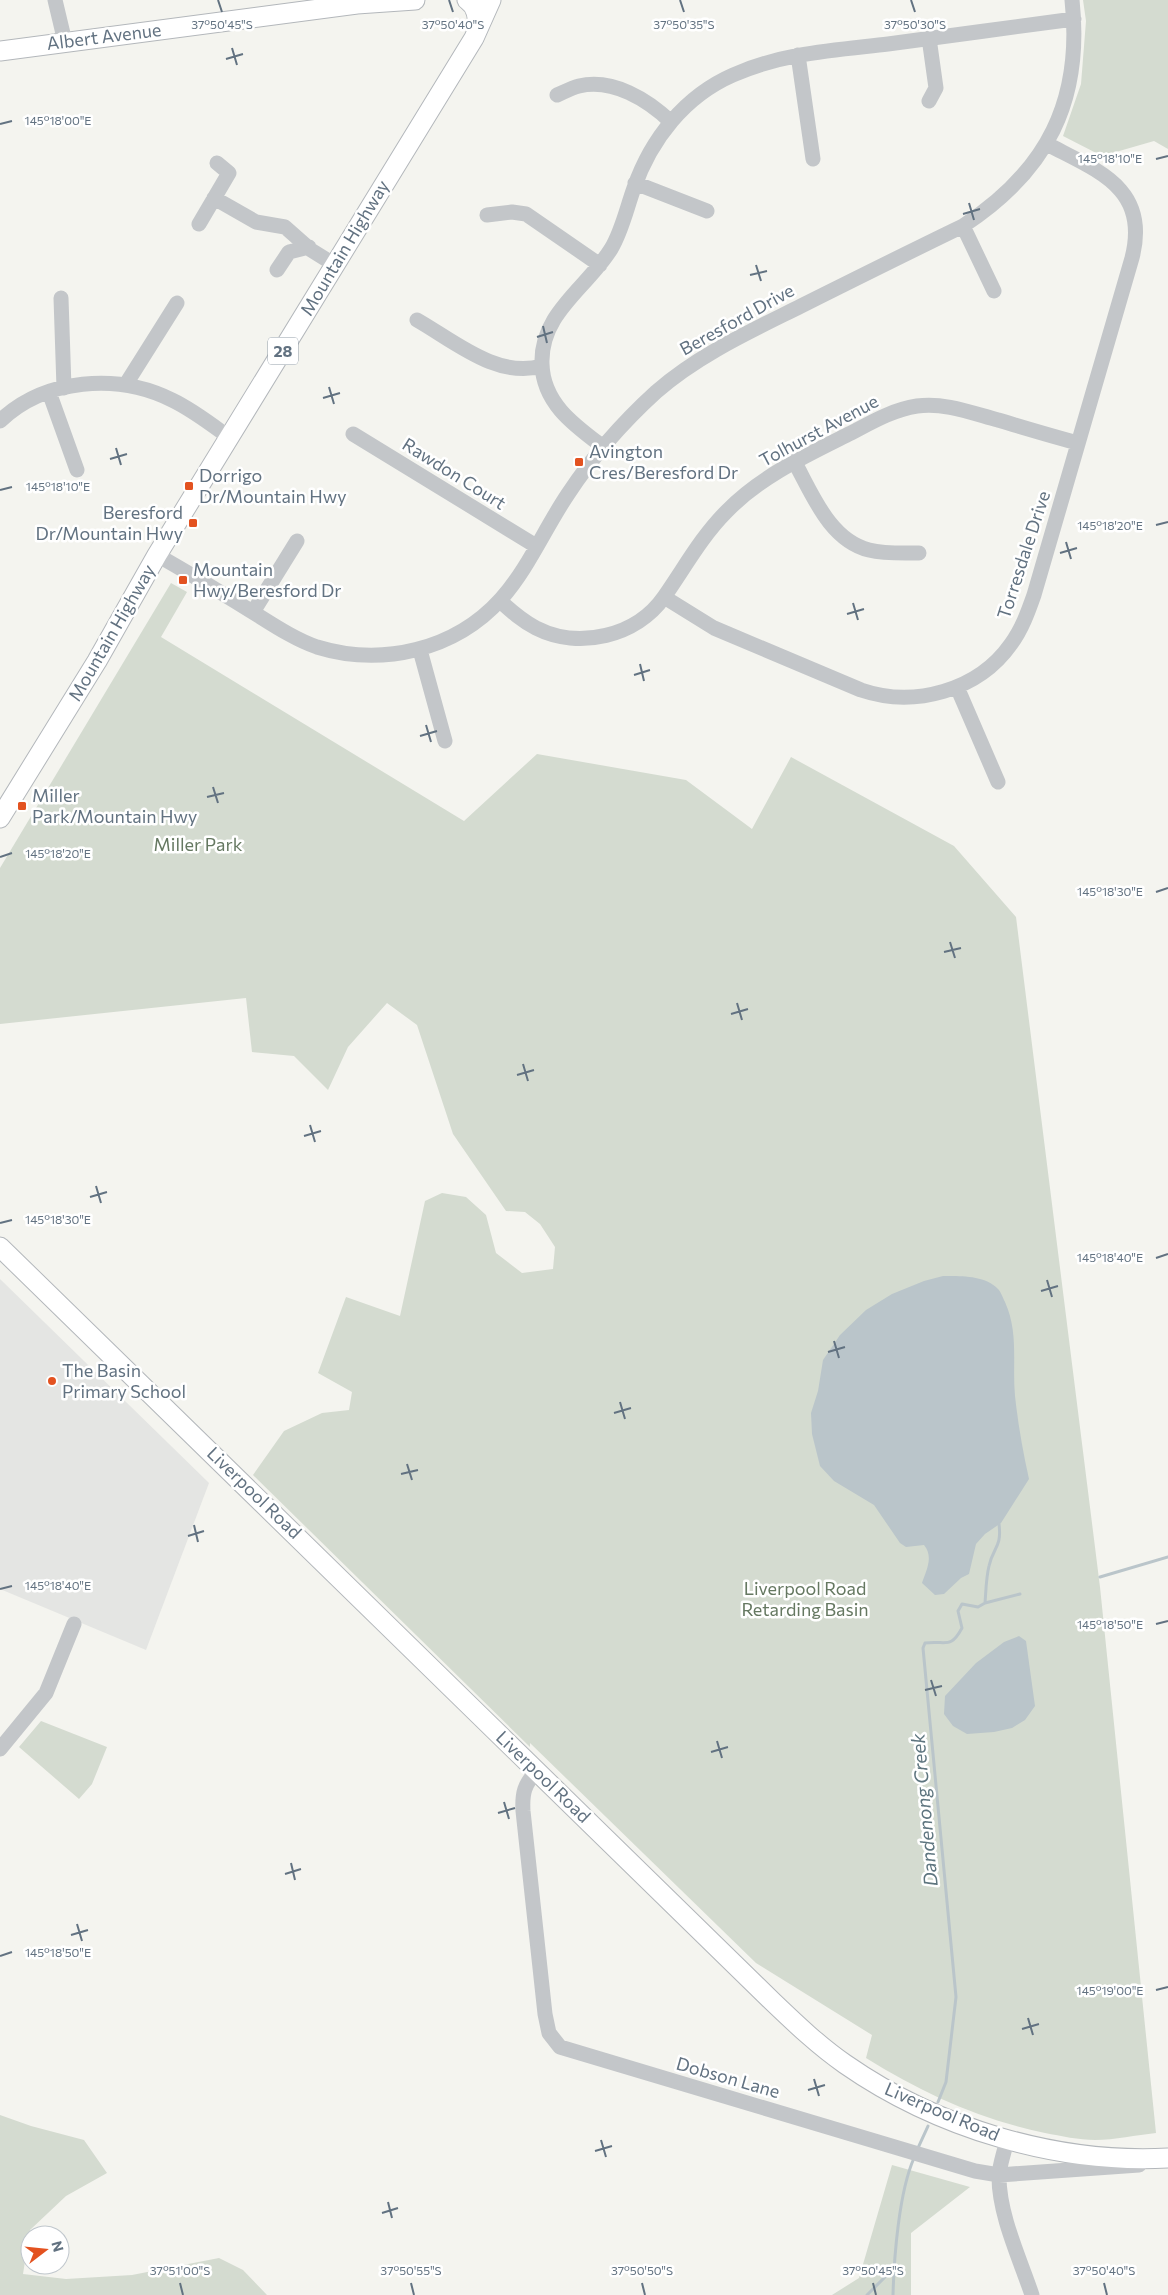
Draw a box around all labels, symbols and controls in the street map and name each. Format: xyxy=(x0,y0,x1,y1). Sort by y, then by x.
text: 37°50'45"S xyxy=(191,17,253,31)
text: 37°50'40"S xyxy=(422,17,484,31)
text: 37°50'35"S xyxy=(653,17,715,31)
text: 37°50'30"S xyxy=(884,17,946,31)
street label: Albert Avenue xyxy=(45,18,162,54)
text: 145°18'00"E xyxy=(25,113,91,127)
text: 145°18'10"E xyxy=(1078,151,1142,165)
street label: Mountain Highway xyxy=(295,176,393,319)
street label: Beresford Drive xyxy=(676,279,798,360)
road number: 28 xyxy=(268,338,298,364)
street label: Tolhurst Avenue xyxy=(755,389,882,471)
street label: Rawdon Court xyxy=(399,433,510,514)
place label: Avington Cres/Beresford Dr xyxy=(589,440,738,483)
marker: Avington Cres/Beresford Dr xyxy=(573,456,585,468)
place label: Dorrigo Dr/Mountain Hwy xyxy=(199,464,347,507)
text: 145°18'10"E xyxy=(26,479,90,493)
marker: Dorrigo Dr/Mountain Hwy xyxy=(183,480,195,492)
street label: Torresdale Drive xyxy=(992,488,1054,622)
place label: Beresford Dr/Mountain Hwy xyxy=(36,501,183,544)
marker: Beresford Dr/Mountain Hwy xyxy=(187,517,199,529)
text: 145°18'20"E xyxy=(1077,518,1143,532)
place label: Mountain Hwy/Beresford Dr xyxy=(193,558,342,601)
street label: Mountain Highway xyxy=(63,560,159,705)
marker: Mountain Hwy/Beresford Dr xyxy=(177,574,189,586)
place label: Miller Park/Mountain Hwy xyxy=(32,784,197,827)
marker: Miller Park/Mountain Hwy xyxy=(16,800,28,812)
park label: Miller Park xyxy=(154,833,243,855)
text: 145°18'20"E xyxy=(25,846,91,860)
text: 145°18'30"E xyxy=(1077,884,1143,898)
text: 145°18'30"E xyxy=(25,1212,91,1226)
text: 145°18'40"E xyxy=(1077,1250,1143,1264)
place label: The Basin Primary School xyxy=(62,1359,186,1402)
marker: The Basin Primary School xyxy=(46,1375,58,1387)
street label: Liverpool Road xyxy=(203,1442,306,1543)
park label: Liverpool Road Retarding Basin xyxy=(741,1577,869,1620)
text: 145°18'40"E xyxy=(25,1578,91,1592)
text: 145°18'50"E xyxy=(1077,1617,1143,1631)
street label: Liverpool Road xyxy=(492,1726,595,1827)
water label: Dandenong Creek xyxy=(905,1732,942,1888)
text: 145°18'50"E xyxy=(25,1945,91,1959)
text: 145°19'00"E xyxy=(1077,1983,1143,1997)
street label: Dobson Lane xyxy=(674,2052,783,2102)
street label: Liverpool Road xyxy=(882,2077,1003,2145)
north arrow xyxy=(20,2225,70,2275)
text: N xyxy=(48,2239,68,2254)
text: 37°51'00"S xyxy=(150,2263,210,2277)
text: 37°50'55"S xyxy=(380,2263,442,2277)
text: 37°50'50"S xyxy=(611,2263,673,2277)
text: 37°50'45"S xyxy=(842,2263,904,2277)
text: 37°50'40"S xyxy=(1073,2263,1135,2277)

